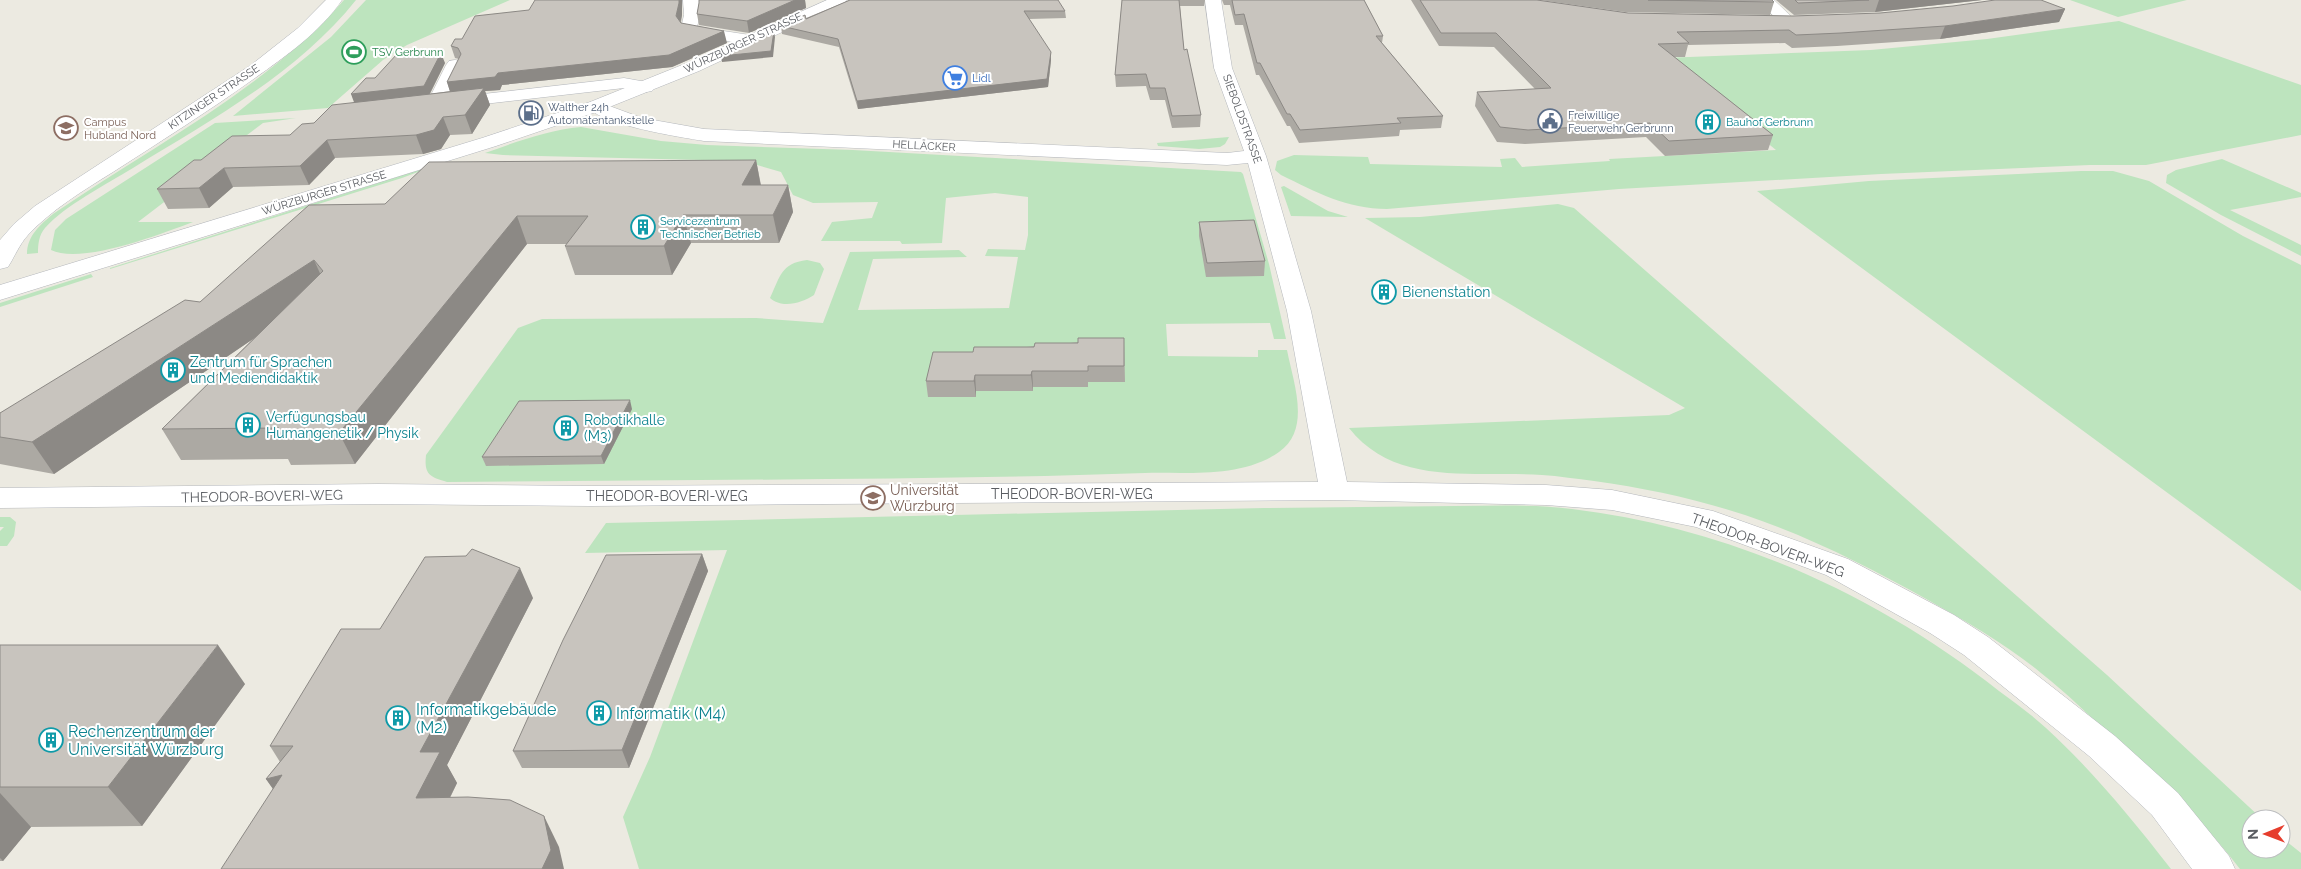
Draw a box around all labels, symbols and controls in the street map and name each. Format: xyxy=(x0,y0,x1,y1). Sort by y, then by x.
street label: WÜRZBURGER STRASSE xyxy=(682,10,805,76)
sports icon: TSV Gerbrunn xyxy=(341,39,367,65)
place label: TSV Gerbrunn xyxy=(372,46,443,59)
street label: KITZINGER STRASSE xyxy=(166,61,262,132)
supermarket icon: Lidl xyxy=(942,65,968,91)
place label: Lidl xyxy=(972,72,991,85)
street label: SIEBOLDSTRASSE xyxy=(1220,73,1264,166)
fuel station icon: Walther 24h Automatentankstelle xyxy=(518,100,544,126)
place label: Walther 24h Automatentankstelle xyxy=(548,101,655,127)
public building icon: Freiwillige Feuerwehr Gerbrunn xyxy=(1537,108,1563,134)
place label: Freiwillige Feuerwehr Gerbrunn xyxy=(1568,109,1674,135)
building icon: Bauhof Gerbrunn xyxy=(1695,109,1721,135)
school or university icon: Campus Hubland Nord xyxy=(53,115,79,141)
place label: Campus Hubland Nord xyxy=(84,116,156,142)
place label: Bauhof Gerbrunn xyxy=(1726,116,1813,129)
street label: HELLÄCKER xyxy=(892,138,956,154)
street label: WÜRZBURGER STRASSE xyxy=(260,168,388,218)
building icon: Servicezentrum Technischer Betrieb xyxy=(630,214,656,240)
place label: Servicezentrum Technischer Betrieb xyxy=(660,215,761,241)
building icon: Bienenstation xyxy=(1371,279,1397,305)
place label: Bienenstation xyxy=(1402,284,1490,300)
place label: Zentrum für Sprachen und Mediendidaktik xyxy=(190,354,332,386)
building icon: Zentrum für Sprachen und Mediendidaktik xyxy=(160,357,186,383)
place label: Verfügungsbau Humangenetik / Physik xyxy=(266,409,419,441)
building icon: Verfügungsbau Humangenetik / Physik xyxy=(235,412,261,438)
place label: Robotikhalle (M3) xyxy=(584,412,665,444)
building icon: Robotikhalle (M3) xyxy=(553,415,579,441)
place label: Universität Würzburg xyxy=(890,482,959,514)
school or university icon: Universität Würzburg xyxy=(860,485,886,511)
street label: THEODOR-BOVERI-WEG xyxy=(991,486,1153,502)
street label: THEODOR-BOVERI-WEG xyxy=(181,487,343,505)
street label: THEODOR-BOVERI-WEG xyxy=(586,488,748,504)
street label: THEODOR-BOVERI-WEG xyxy=(1689,510,1847,580)
place label: Informatikgebäude (M2) xyxy=(416,700,556,737)
building icon: Informatik (M4) xyxy=(586,700,612,726)
place label: Informatik (M4) xyxy=(616,704,726,723)
building icon: Informatikgebäude (M2) xyxy=(385,705,411,731)
place label: Rechenzentrum der Universität Würzburg xyxy=(68,722,224,759)
building icon: Rechenzentrum der Universität Würzburg xyxy=(38,727,64,753)
north arrow xyxy=(2241,809,2291,859)
text: N xyxy=(2245,829,2261,840)

